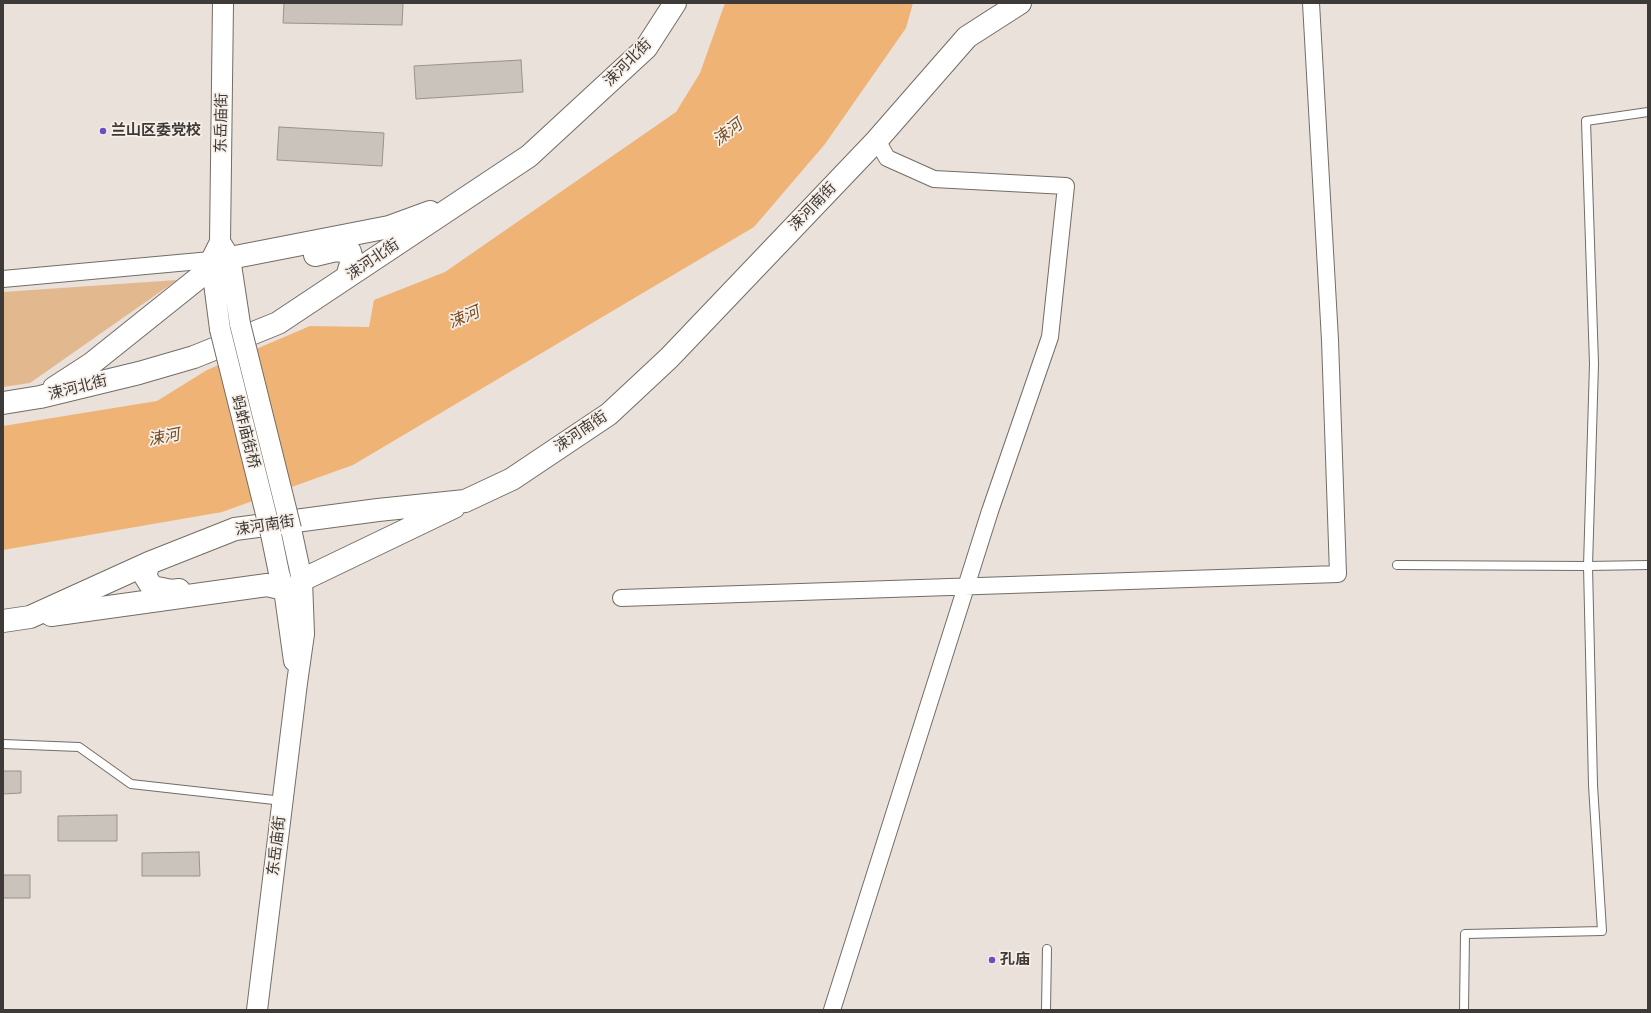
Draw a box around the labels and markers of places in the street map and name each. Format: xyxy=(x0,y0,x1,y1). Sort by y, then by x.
place label: 兰山区委党校 xyxy=(111,122,201,140)
marker: 兰山区委党校 xyxy=(98,126,108,136)
place label: 孔庙 xyxy=(1000,951,1030,969)
marker: 孔庙 xyxy=(987,955,997,965)

